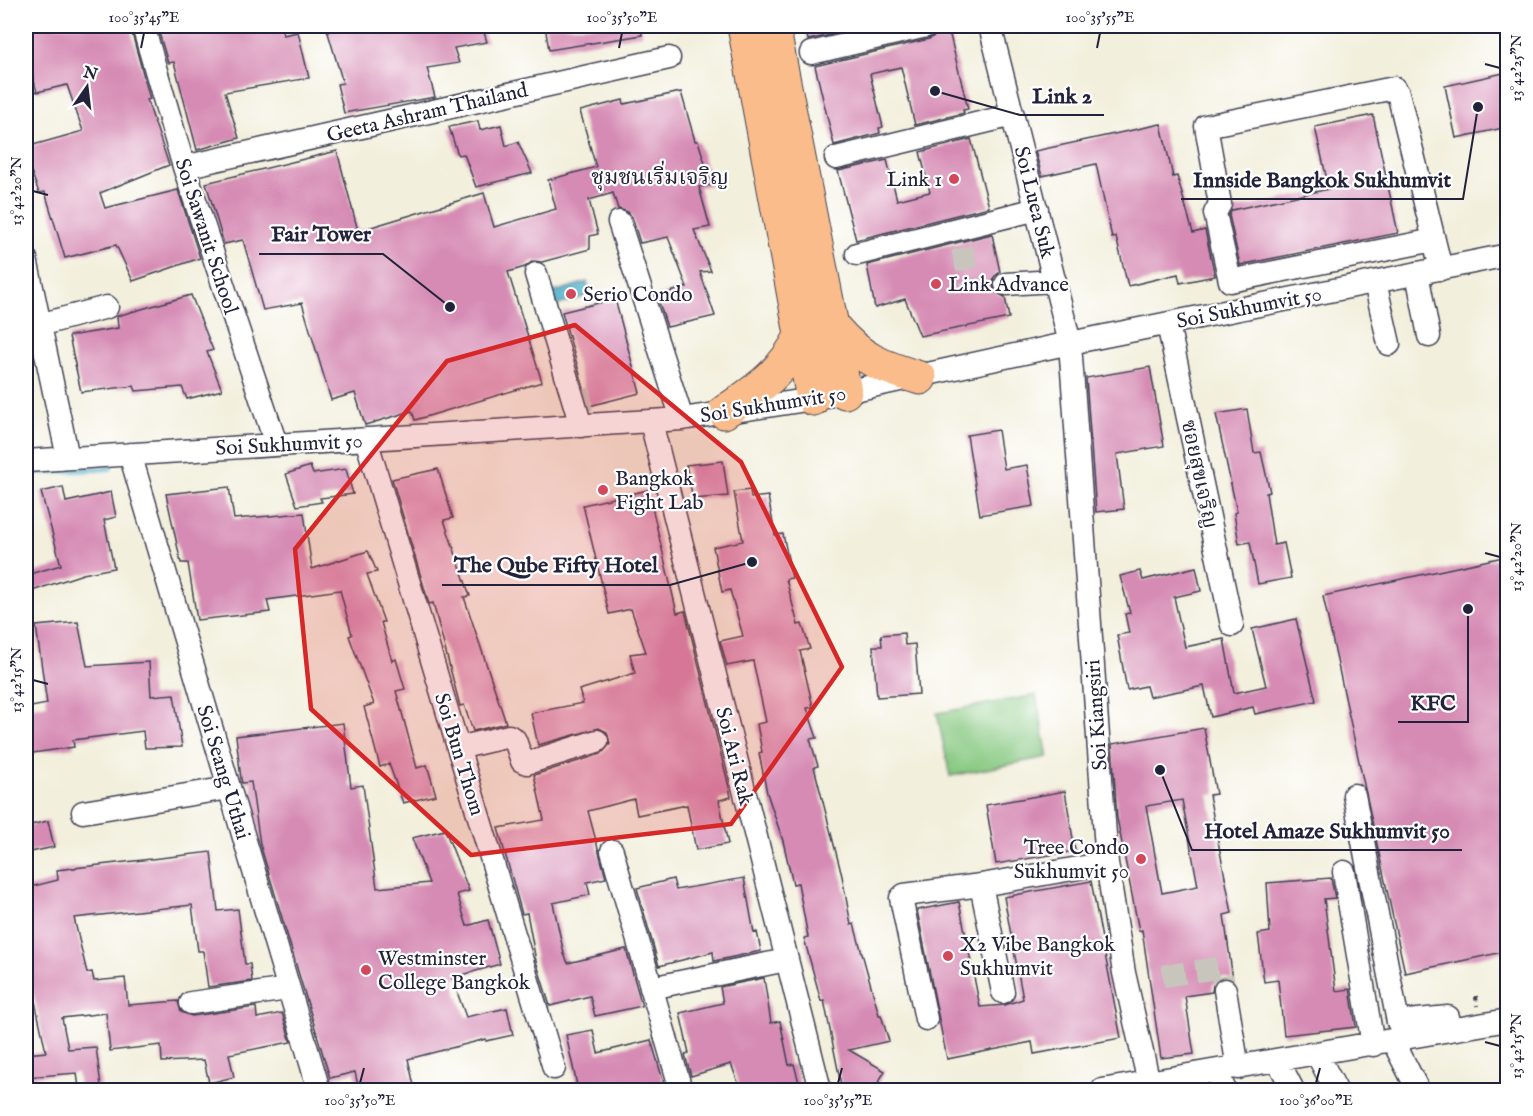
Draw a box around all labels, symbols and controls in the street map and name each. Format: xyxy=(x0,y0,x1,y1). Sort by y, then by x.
text: 100°35'45"E xyxy=(109,8,179,27)
text: 100°35'50"E xyxy=(587,8,657,27)
text: 100°35'55"E xyxy=(1066,8,1134,27)
text: 13°42'25"N xyxy=(1507,34,1526,102)
north arrow xyxy=(57,57,117,117)
text: N xyxy=(80,63,99,86)
callout: Link 2 xyxy=(1020,75,1104,115)
street label: Geeta Ashram Thailand xyxy=(324,77,531,150)
text: Link 2 xyxy=(1032,83,1092,111)
street label: Soi Luea Suk xyxy=(1007,144,1061,262)
street label: Soi Sawanit School xyxy=(168,155,244,318)
text: 13°42'20"N xyxy=(7,156,26,226)
callout: Innside Bangkok Sukhumvit xyxy=(1181,159,1463,199)
district label: ชุมชนเริ่มเจริญ xyxy=(591,160,729,192)
place label: Link 1 xyxy=(887,167,942,194)
text: Innside Bangkok Sukhumvit xyxy=(1193,167,1451,195)
marker: Link 1 xyxy=(947,172,961,186)
callout: Fair Tower xyxy=(259,214,383,254)
text: Fair Tower xyxy=(271,221,372,249)
place label: Link Advance xyxy=(948,272,1069,299)
marker: Link Advance xyxy=(929,277,943,291)
street label: Soi Sukhumvit 50 xyxy=(1174,281,1324,336)
place label: Serio Condo xyxy=(583,282,693,309)
marker: Serio Condo xyxy=(564,287,578,301)
street label: Soi Sukhumvit 50 xyxy=(698,381,848,430)
street label: ซอยสุขเจริญ xyxy=(1174,418,1223,531)
street label: Soi Sukhumvit 50 xyxy=(215,428,363,463)
place label: Bangkok Fight Lab xyxy=(615,466,703,517)
marker: Bangkok Fight Lab xyxy=(596,483,610,497)
text: 13°42'20"N xyxy=(1507,522,1526,592)
callout: The Qube Fifty Hotel xyxy=(442,545,670,585)
text: The Qube Fifty Hotel xyxy=(453,552,659,580)
text: 13°42'15"N xyxy=(7,647,26,713)
street label: Soi Kiangsiri xyxy=(1080,659,1115,771)
callout: KFC xyxy=(1398,682,1468,722)
street label: Soi Bun Thom xyxy=(427,690,490,819)
text: KFC xyxy=(1410,690,1456,718)
street label: Soi Seang Uthai xyxy=(189,702,256,843)
street label: Soi Ari Rak xyxy=(708,704,759,809)
callout: Hotel Amaze Sukhumvit 50 xyxy=(1192,810,1462,850)
text: Hotel Amaze Sukhumvit 50 xyxy=(1204,818,1450,846)
place label: Tree Condo Sukhumvit 50 xyxy=(1014,835,1129,886)
marker: Tree Condo Sukhumvit 50 xyxy=(1134,852,1148,866)
place label: X2 Vibe Bangkok Sukhumvit xyxy=(960,932,1116,983)
place label: Westminster College Bangkok xyxy=(378,946,531,997)
marker: X2 Vibe Bangkok Sukhumvit xyxy=(941,949,955,963)
marker: Westminster College Bangkok xyxy=(359,963,373,977)
text: 13°42'15"N xyxy=(1507,1013,1526,1079)
text: 100°35'50"E xyxy=(325,1091,395,1110)
text: 100°35'55"E xyxy=(804,1091,872,1110)
text: 100°36'00"E xyxy=(1279,1091,1353,1110)

